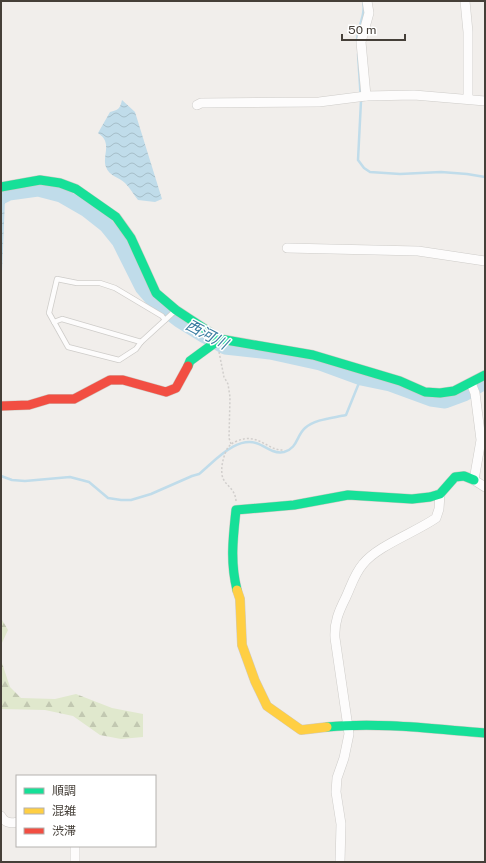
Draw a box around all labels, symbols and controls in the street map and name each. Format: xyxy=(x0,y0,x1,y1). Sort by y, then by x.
scale bar xyxy=(342,16,405,42)
text: 50 m xyxy=(348,23,376,37)
water label: 西河川 xyxy=(183,316,233,353)
legend xyxy=(16,775,156,847)
text: 順調 xyxy=(52,784,76,798)
text: 混雑 xyxy=(52,804,76,818)
text: 渋滞 xyxy=(52,824,76,838)

